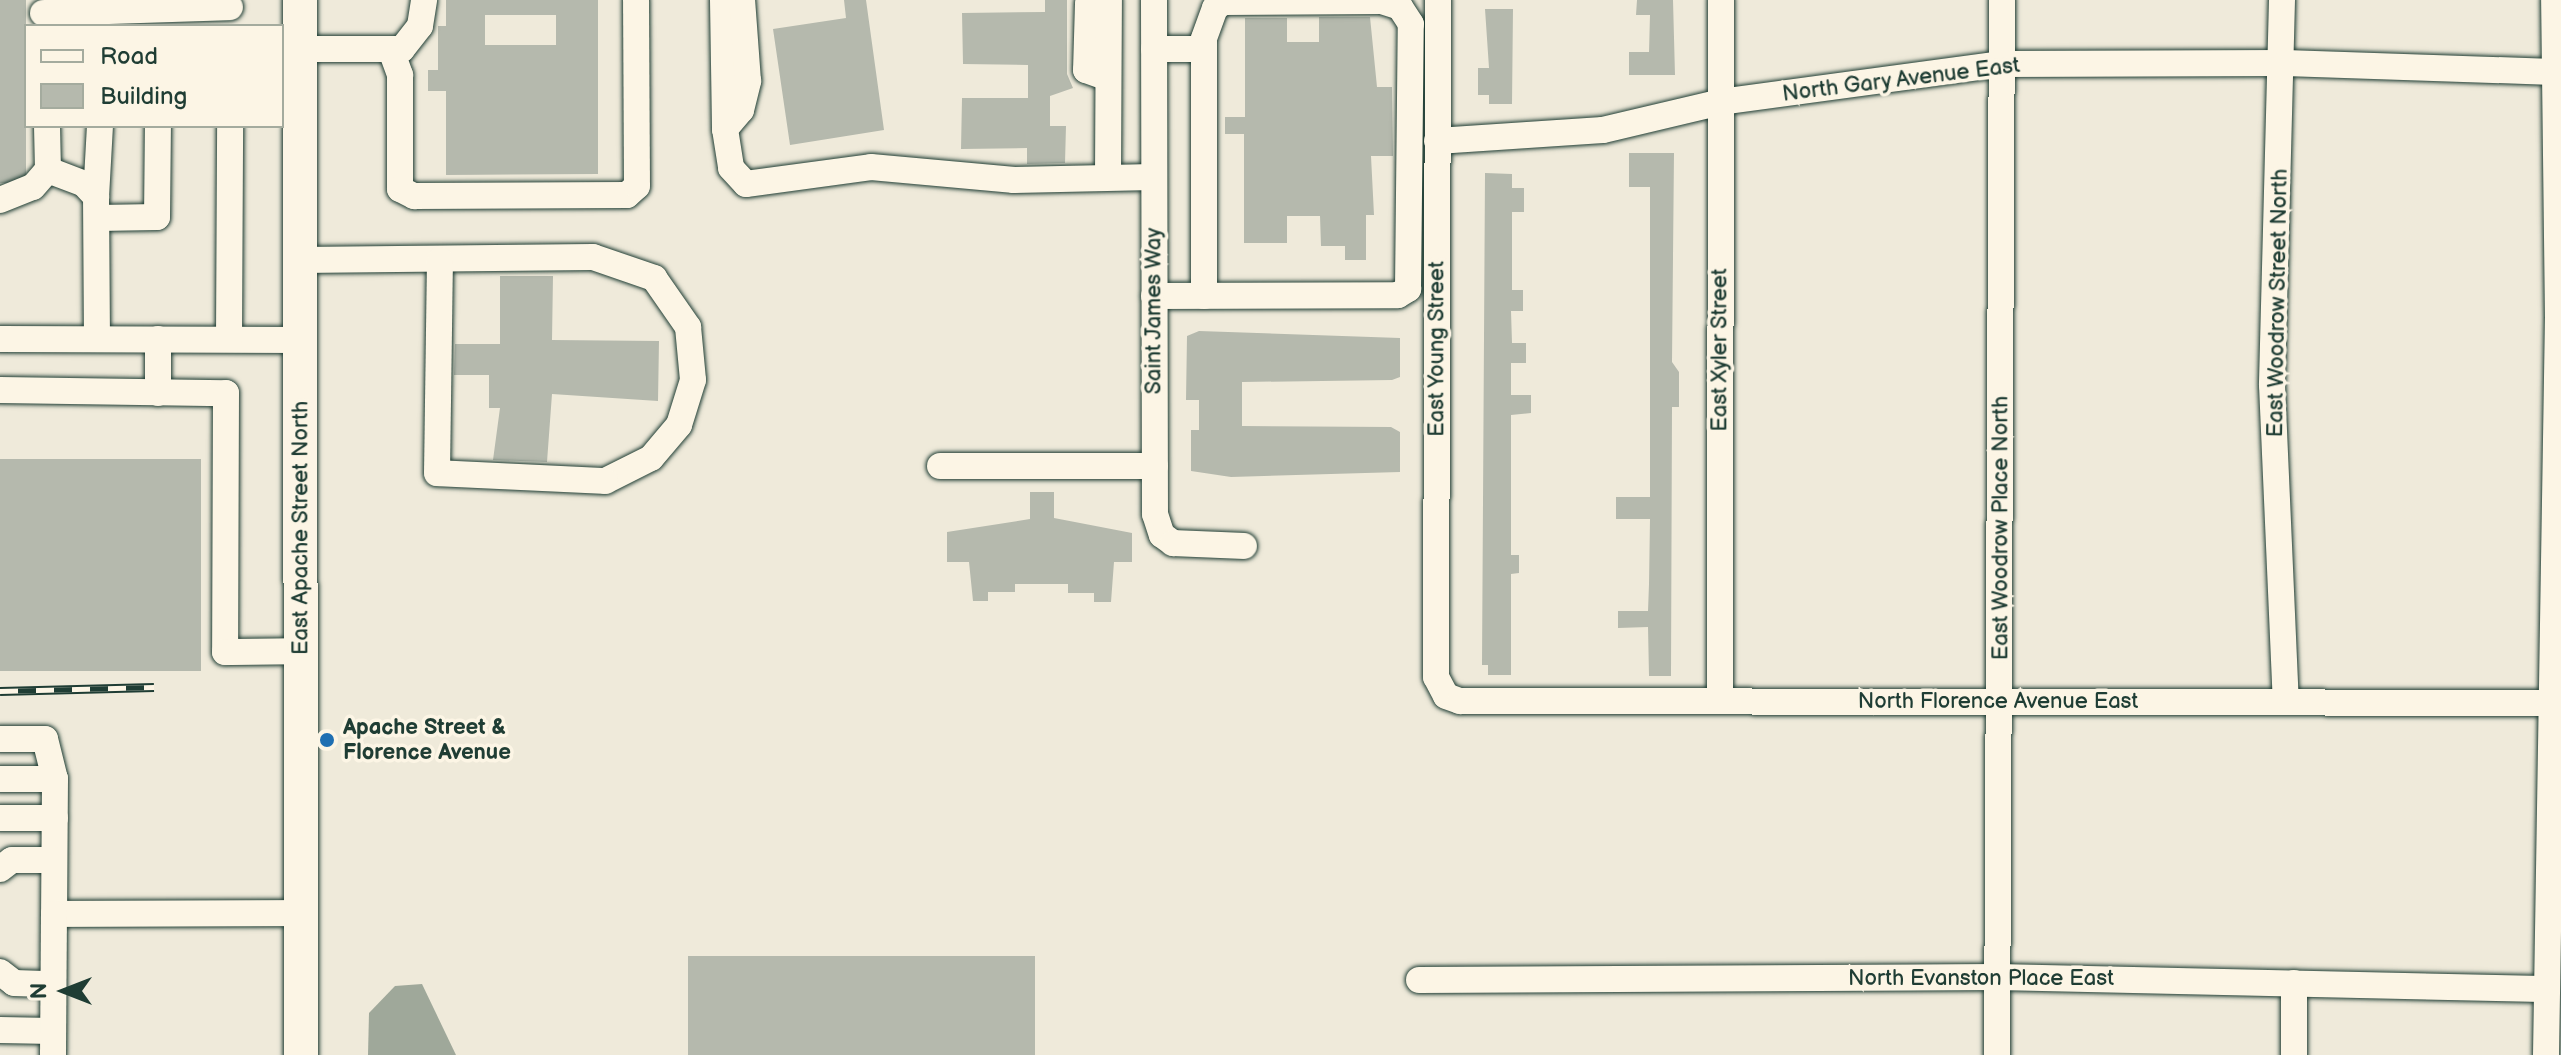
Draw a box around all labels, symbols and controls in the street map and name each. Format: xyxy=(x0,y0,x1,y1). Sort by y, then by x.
legend xyxy=(24,24,284,128)
text: Road xyxy=(100,42,158,71)
street label: North Gary Avenue East xyxy=(1780,52,2022,108)
text: Building xyxy=(100,82,187,111)
street label: East Woodrow Street North xyxy=(2262,168,2294,438)
street label: Saint James Way xyxy=(1141,227,1167,395)
street label: East Young Street xyxy=(1424,260,1450,438)
street label: East Xyler Street xyxy=(1707,267,1733,433)
street label: East Woodrow Place North xyxy=(1988,395,2014,661)
street label: East Apache Street North xyxy=(288,401,314,655)
street label: North Florence Avenue East xyxy=(1858,689,2138,715)
place label: Apache Street & Florence Avenue xyxy=(343,714,511,766)
marker: Apache Street & Florence Avenue xyxy=(318,731,336,749)
north arrow xyxy=(24,951,104,1031)
street label: North Evanston Place East xyxy=(1848,966,2114,992)
text: N xyxy=(26,983,53,999)

